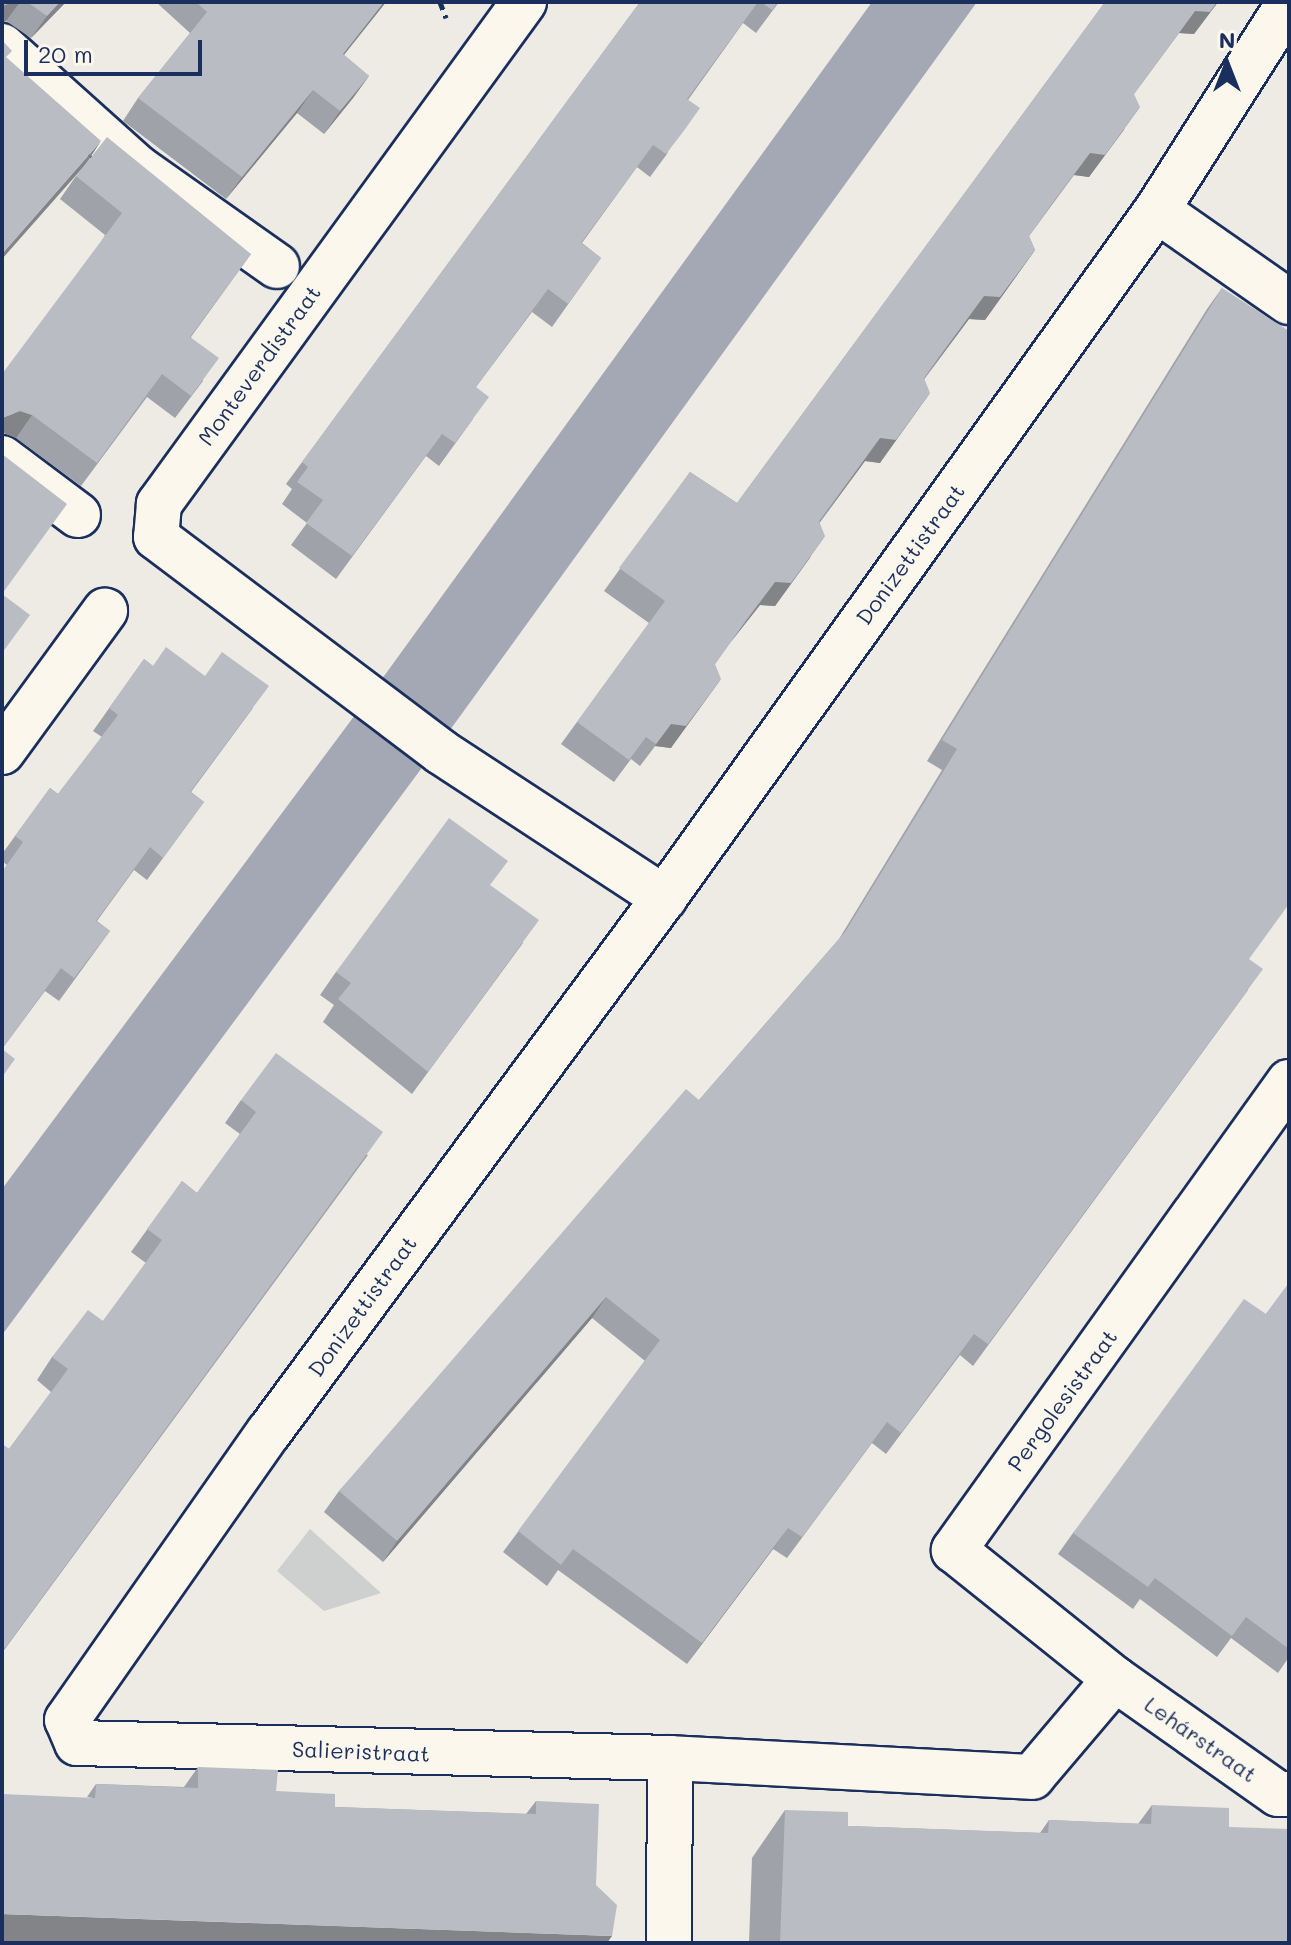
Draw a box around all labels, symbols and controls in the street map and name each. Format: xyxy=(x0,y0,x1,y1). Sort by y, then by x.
scale bar xyxy=(28,24,206,74)
north arrow xyxy=(1187,24,1267,104)
text: N xyxy=(1219,25,1235,54)
text: 20 m xyxy=(38,38,93,69)
street label: Monteverdistraat xyxy=(192,280,326,450)
street label: Donizettistraat xyxy=(850,478,970,630)
street label: Donizettistraat xyxy=(302,1230,422,1382)
street label: Pergolesistraat xyxy=(1002,1324,1122,1476)
street label: Lehárstraat xyxy=(1140,1691,1262,1787)
street label: Salieristraat xyxy=(291,1735,431,1767)

